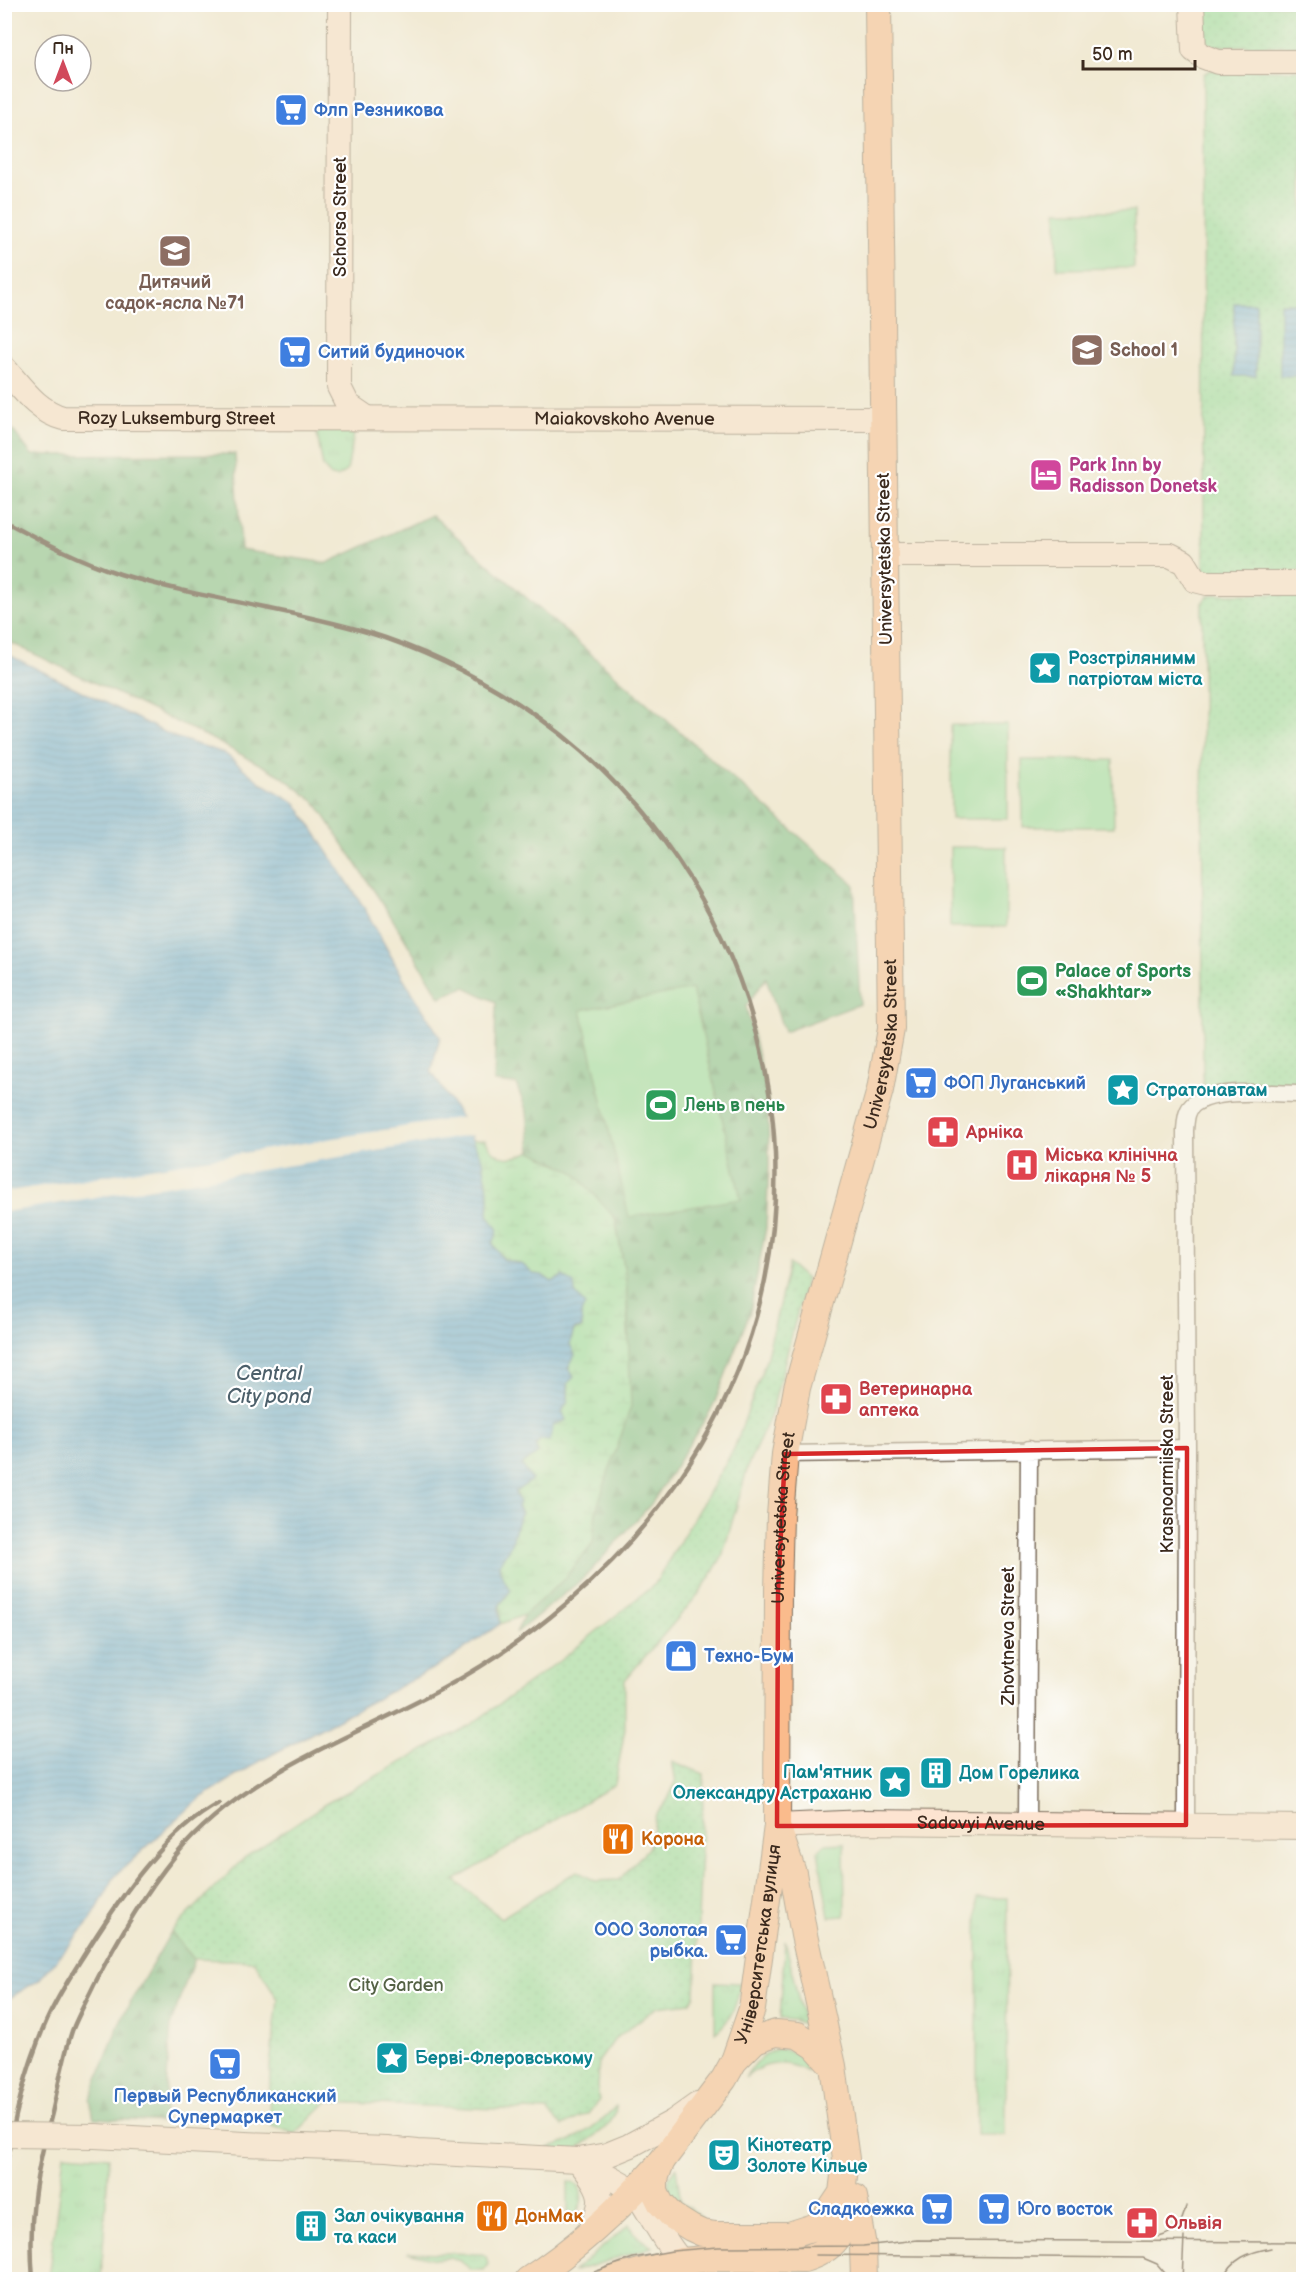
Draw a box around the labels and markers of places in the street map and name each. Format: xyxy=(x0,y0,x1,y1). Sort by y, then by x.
supermarket icon: Флп Резникова xyxy=(273,92,309,128)
place label: Флп Резникова xyxy=(314,100,444,121)
school or university icon: Дитячий садок-ясла №71 xyxy=(157,233,193,269)
place label: Дитячий садок-ясла №71 xyxy=(105,272,245,314)
school or university icon: School 1 xyxy=(1069,332,1105,368)
supermarket icon: Ситий будиночок xyxy=(277,334,313,370)
place label: School 1 xyxy=(1110,340,1178,361)
place label: Ситий будиночок xyxy=(318,342,465,363)
place label: Park Inn by Radisson Donetsk xyxy=(1069,455,1218,497)
hotel icon: Park Inn by Radisson Donetsk xyxy=(1028,457,1064,493)
place label: Розстрілянимм патріотам міста xyxy=(1068,648,1203,690)
place icon: Розстрілянимм патріотам міста xyxy=(1027,650,1063,686)
place label: Palace of Sports «Shakhtar» xyxy=(1055,961,1191,1003)
sports icon: Palace of Sports «Shakhtar» xyxy=(1014,963,1050,999)
supermarket icon: ФОП Луганський xyxy=(903,1065,939,1101)
place icon: Стратонавтам xyxy=(1105,1072,1141,1108)
place label: ФОП Луганський xyxy=(944,1073,1086,1094)
place label: Стратонавтам xyxy=(1146,1080,1268,1101)
sports icon: Лень в пень xyxy=(643,1087,679,1123)
place label: Лень в пень xyxy=(683,1095,786,1116)
pharmacy icon: Арніка xyxy=(925,1114,961,1150)
place label: Арніка xyxy=(965,1122,1023,1143)
place label: Міська клінічна лікарня № 5 xyxy=(1044,1145,1178,1187)
hospital icon: Міська клінічна лікарня № 5 xyxy=(1004,1147,1040,1183)
place label: Ветеринарна аптека xyxy=(859,1379,973,1421)
pharmacy icon: Ветеринарна аптека xyxy=(818,1381,854,1417)
shop icon: Техно-Бум xyxy=(663,1638,699,1674)
place label: Техно-Бум xyxy=(704,1646,794,1667)
building icon: Дом Горелика xyxy=(918,1755,954,1791)
place label: Пам'ятник Олександру Астраханю xyxy=(673,1762,872,1804)
place label: Дом Горелика xyxy=(959,1763,1080,1784)
place icon: Пам'ятник Олександру Астраханю xyxy=(877,1764,913,1800)
restaurant icon: Корона xyxy=(600,1821,636,1857)
place label: Корона xyxy=(641,1829,705,1850)
place label: ООО Золотая рыбка. xyxy=(594,1920,708,1962)
supermarket icon: ООО Золотая рыбка. xyxy=(713,1922,749,1958)
place icon: Берві-Флеровському xyxy=(374,2040,410,2076)
supermarket icon: Первый Республиканский Супермаркет xyxy=(207,2046,243,2082)
place label: Берві-Флеровському xyxy=(415,2048,593,2069)
place label: Первый Республиканский Супермаркет xyxy=(113,2086,337,2128)
place label: Кінотеатр Золоте Кільце xyxy=(747,2135,868,2177)
theatre icon: Кінотеатр Золоте Кільце xyxy=(706,2137,742,2173)
supermarket icon: Сладкоежка xyxy=(919,2191,955,2227)
supermarket icon: Юго восток xyxy=(976,2191,1012,2227)
restaurant icon: ДонМак xyxy=(474,2198,510,2234)
place label: Сладкоежка xyxy=(808,2199,915,2220)
place label: Юго восток xyxy=(1017,2199,1113,2220)
pharmacy icon: Ольвія xyxy=(1124,2205,1160,2241)
place label: Зал очікування та каси xyxy=(334,2206,464,2248)
place label: ДонМак xyxy=(515,2206,583,2227)
building icon: Зал очікування та каси xyxy=(293,2208,329,2244)
place label: Ольвія xyxy=(1165,2213,1222,2234)

